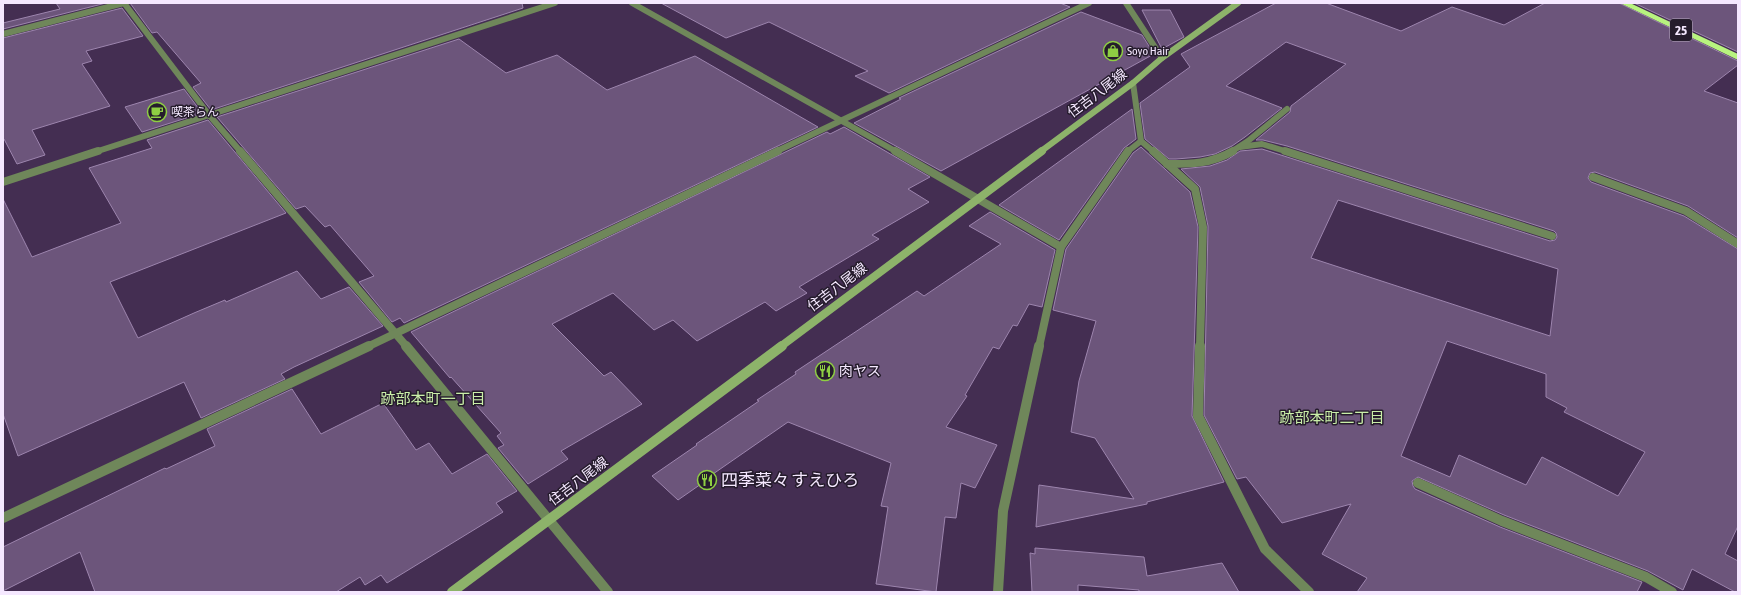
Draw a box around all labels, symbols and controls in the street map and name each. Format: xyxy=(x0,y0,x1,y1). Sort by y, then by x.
road number: 25 xyxy=(1670,19,1692,41)
shop icon: Soyo Hair xyxy=(1102,40,1124,62)
place label: Soyo Hair xyxy=(1127,44,1169,58)
street label: 住吉八尾線 xyxy=(1064,66,1130,120)
cafe icon: 喫茶らん xyxy=(146,101,168,123)
place label: 喫茶らん xyxy=(171,105,219,119)
street label: 住吉八尾線 xyxy=(804,260,870,314)
restaurant icon: 肉ヤス xyxy=(814,360,836,382)
place label: 肉ヤス xyxy=(839,363,881,379)
district label: 跡部本町一丁目 xyxy=(380,390,486,407)
district label: 跡部本町二丁目 xyxy=(1279,409,1385,426)
street label: 住吉八尾線 xyxy=(545,454,611,508)
restaurant icon: 四季菜々 すえひろ xyxy=(696,469,718,491)
place label: 四季菜々 すえひろ xyxy=(721,470,859,490)

